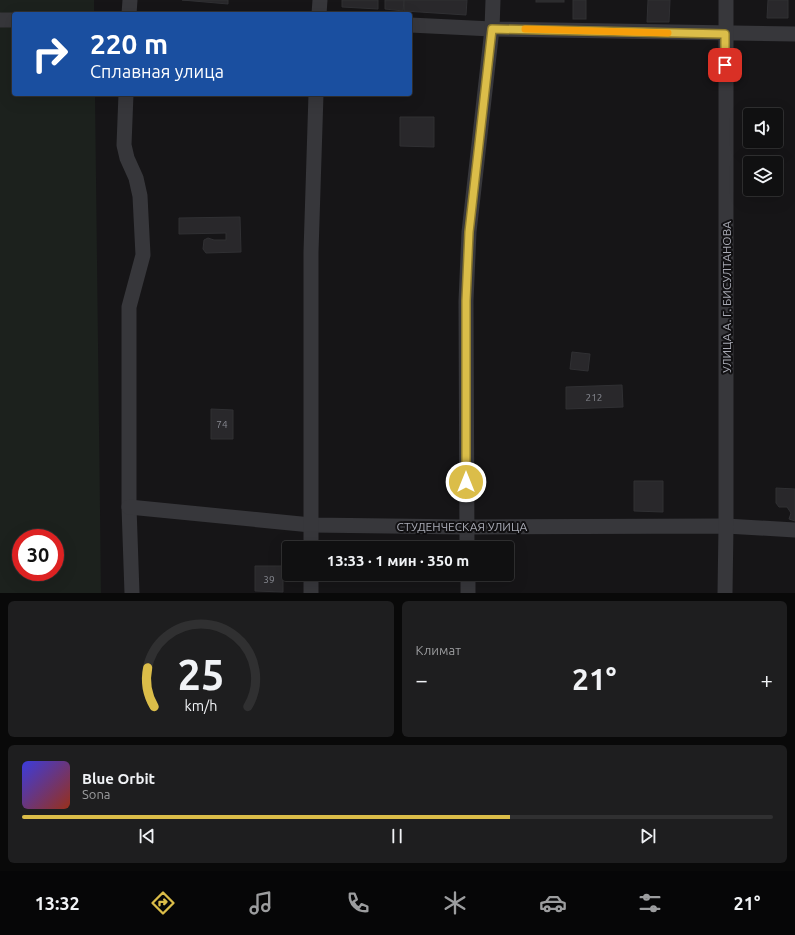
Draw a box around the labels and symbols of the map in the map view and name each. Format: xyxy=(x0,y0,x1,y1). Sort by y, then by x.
pin xyxy=(708,48,742,82)
street label: УЛИЦА А. Г. БИСУЛТАНОВА xyxy=(720,221,733,373)
house number: 212 xyxy=(586,392,602,403)
house number: 74 xyxy=(216,419,228,430)
position arrow xyxy=(445,461,487,503)
street label: СТУДЕНЧЕСКАЯ УЛИЦА xyxy=(397,520,528,533)
speed limit sign: 30 xyxy=(12,529,64,581)
house number: 39 xyxy=(263,574,275,585)

